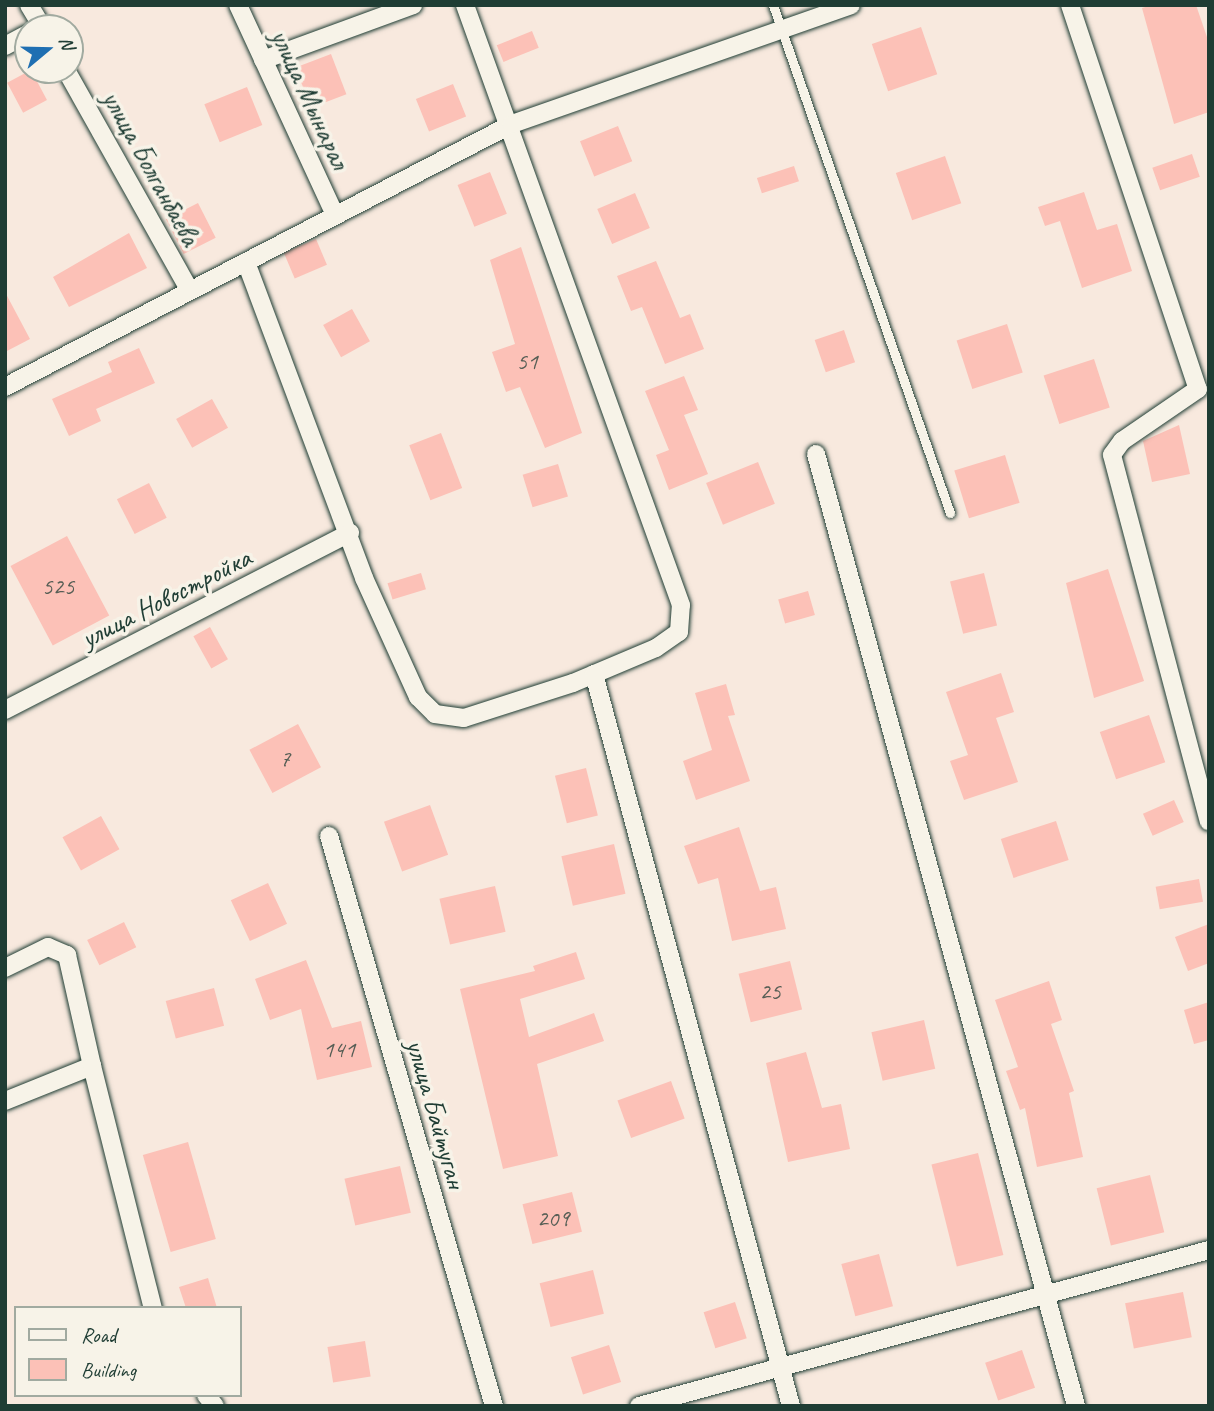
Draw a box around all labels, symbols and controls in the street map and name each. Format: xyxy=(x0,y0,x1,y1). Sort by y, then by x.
north arrow xyxy=(14,14,84,84)
street label: улица Мынарал xyxy=(263,24,357,174)
text: N xyxy=(54,33,80,52)
street label: улица Болганбаева xyxy=(94,84,208,252)
house number: 51 xyxy=(516,348,538,376)
street label: улица Новостройка xyxy=(76,541,256,655)
house number: 525 xyxy=(42,573,74,601)
house number: 7 xyxy=(280,745,290,773)
house number: 25 xyxy=(759,978,781,1006)
house number: 141 xyxy=(323,1036,355,1064)
street label: улица Байтуган xyxy=(399,1036,473,1192)
house number: 209 xyxy=(537,1205,569,1233)
legend xyxy=(14,1306,242,1397)
text: Road xyxy=(81,1322,116,1348)
text: Building xyxy=(81,1357,136,1383)

